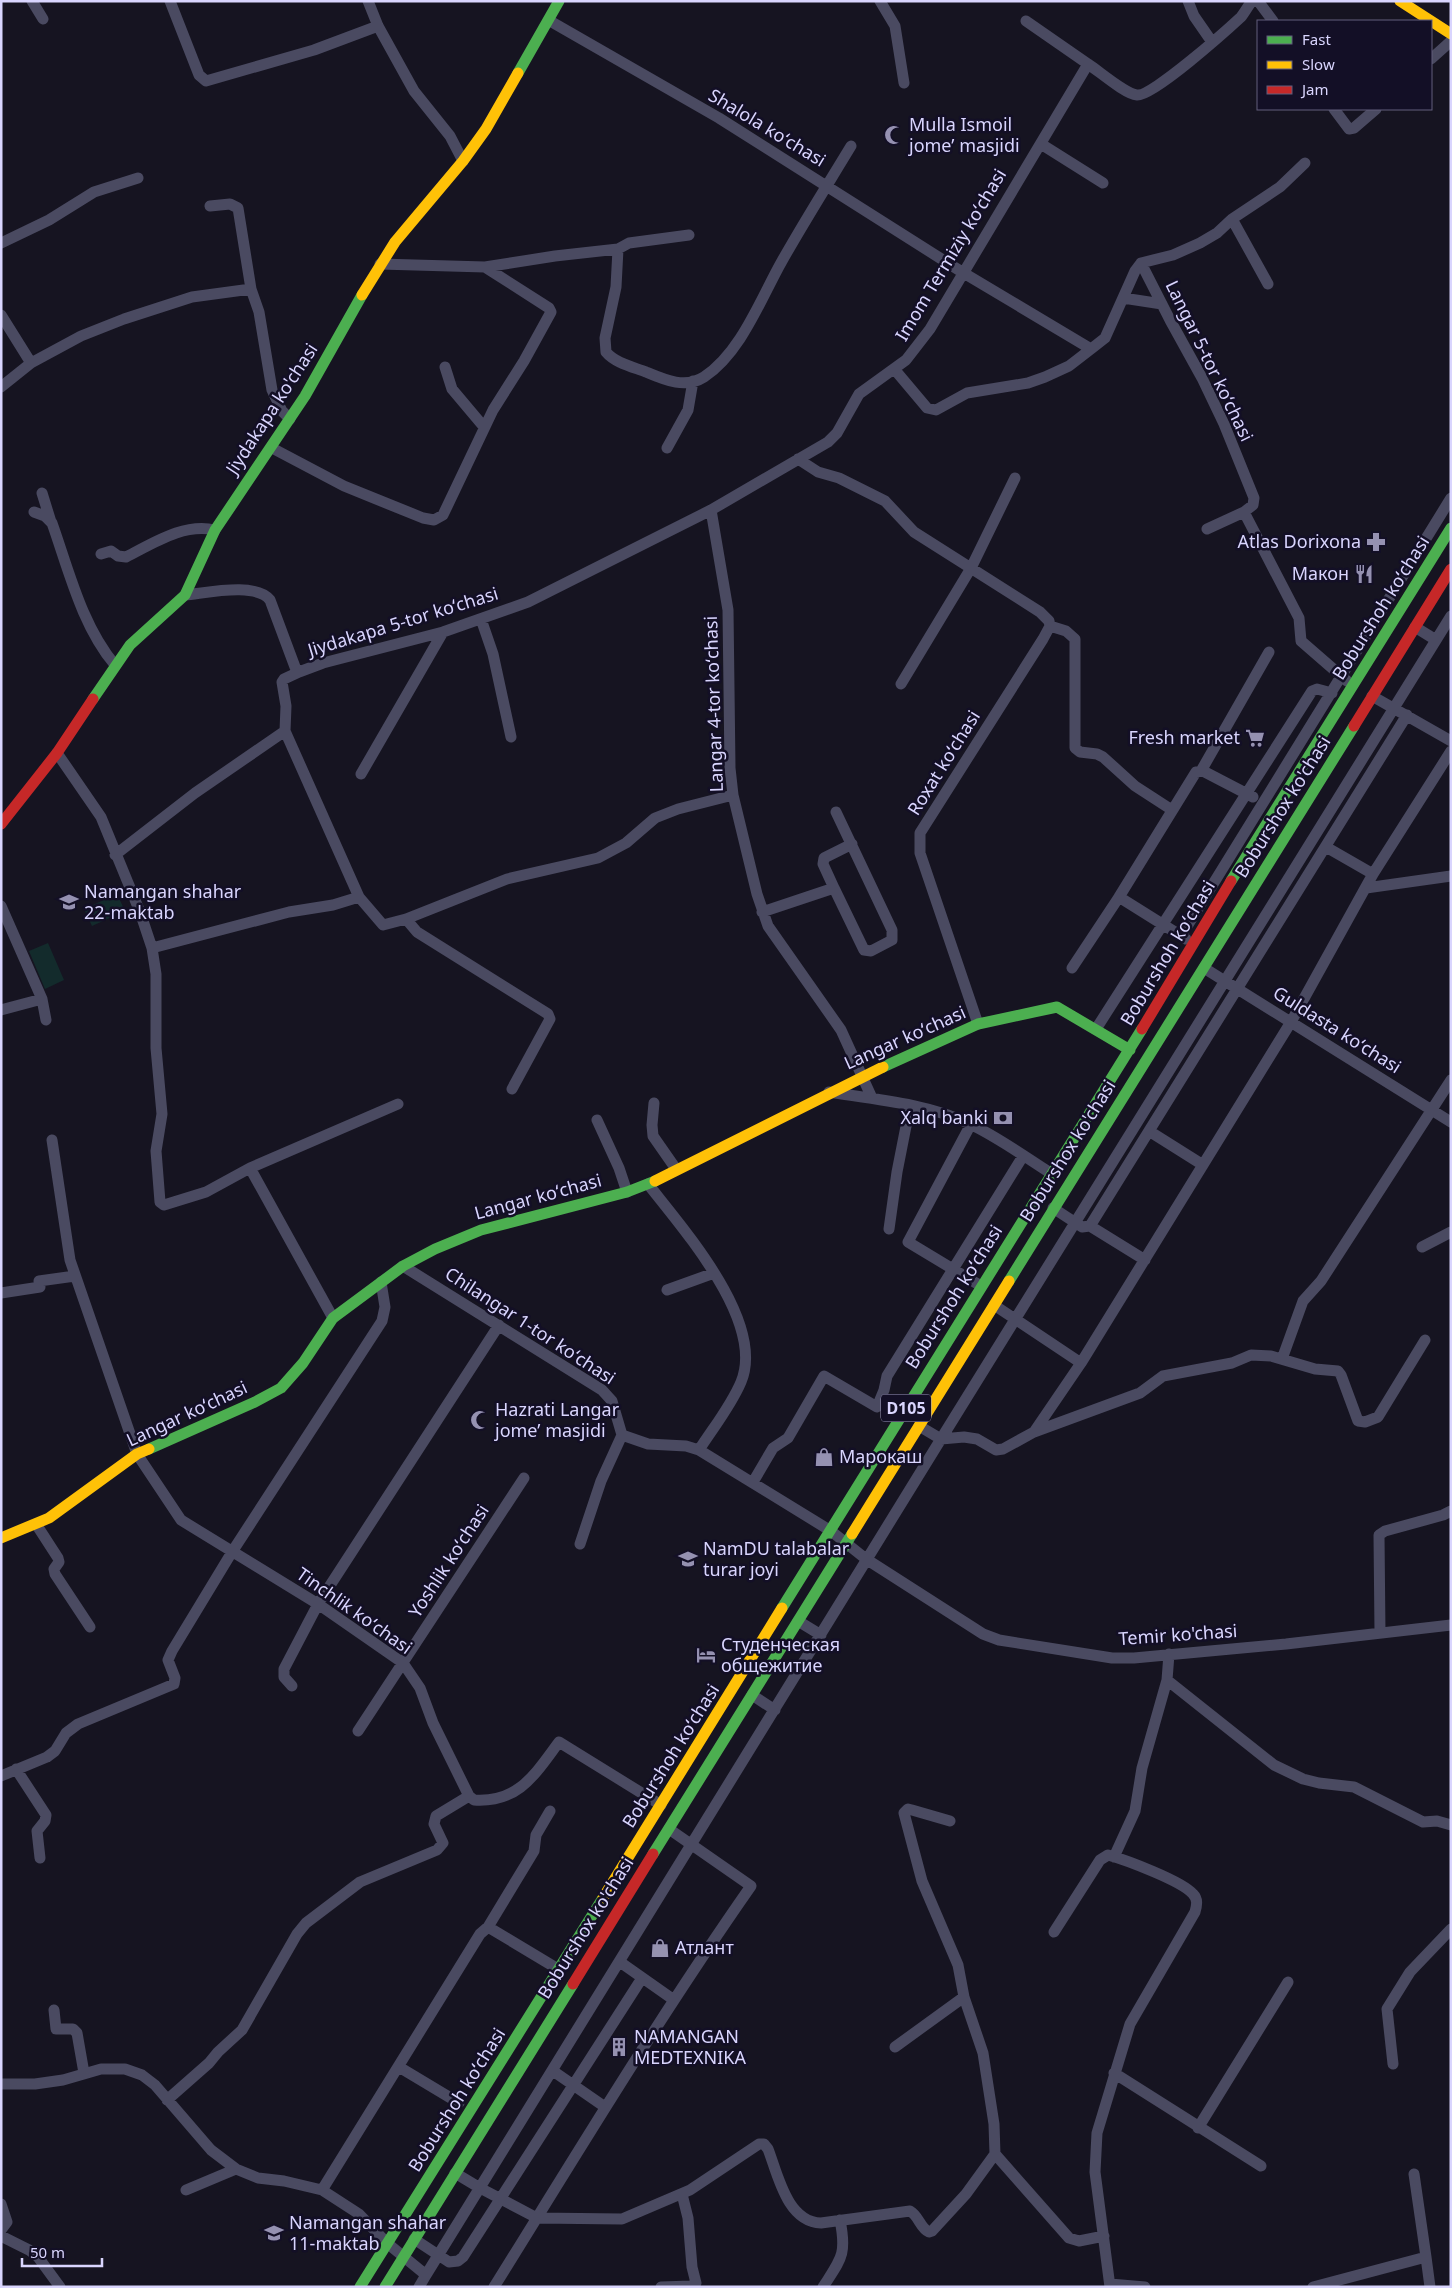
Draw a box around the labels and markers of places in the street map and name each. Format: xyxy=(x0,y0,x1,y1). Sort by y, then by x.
place label: Mulla Ismoil jome’ masjidi xyxy=(908,112,1020,157)
mosque icon: Mulla Ismoil jome’ masjidi xyxy=(883,124,905,146)
place label: Atlas Dorixona xyxy=(1238,529,1361,553)
pharmacy icon: Atlas Dorixona xyxy=(1365,531,1387,553)
place label: Макон xyxy=(1292,561,1349,585)
restaurant icon: Макон xyxy=(1353,563,1375,585)
place label: Fresh market xyxy=(1128,725,1240,749)
supermarket icon: Fresh market xyxy=(1244,727,1266,749)
place label: Namangan shahar 22-maktab xyxy=(84,879,242,924)
school or university icon: Namangan shahar 22-maktab xyxy=(58,891,80,913)
place label: Xalq banki xyxy=(900,1105,988,1129)
bank icon: Xalq banki xyxy=(992,1107,1014,1129)
place label: Hazrati Langar jome’ masjidi xyxy=(494,1397,620,1442)
mosque icon: Hazrati Langar jome’ masjidi xyxy=(469,1409,491,1431)
place label: Марокаш xyxy=(839,1444,922,1468)
shop icon: Марокаш xyxy=(813,1446,835,1468)
place label: NamDU talabalar turar joyi xyxy=(703,1536,850,1581)
school or university icon: NamDU talabalar turar joyi xyxy=(677,1548,699,1570)
place label: Студенческая общежитие xyxy=(721,1632,840,1677)
hotel icon: Студенческая общежитие xyxy=(695,1644,717,1666)
place label: Атлант xyxy=(675,1935,734,1959)
shop icon: Атлант xyxy=(649,1937,671,1959)
place label: NAMANGAN MEDTEXNIKA xyxy=(634,2024,746,2069)
building icon: NAMANGAN MEDTEXNIKA xyxy=(608,2036,630,2058)
place label: Namangan shahar 11-maktab xyxy=(289,2210,447,2255)
school or university icon: Namangan shahar 11-maktab xyxy=(263,2222,285,2244)

